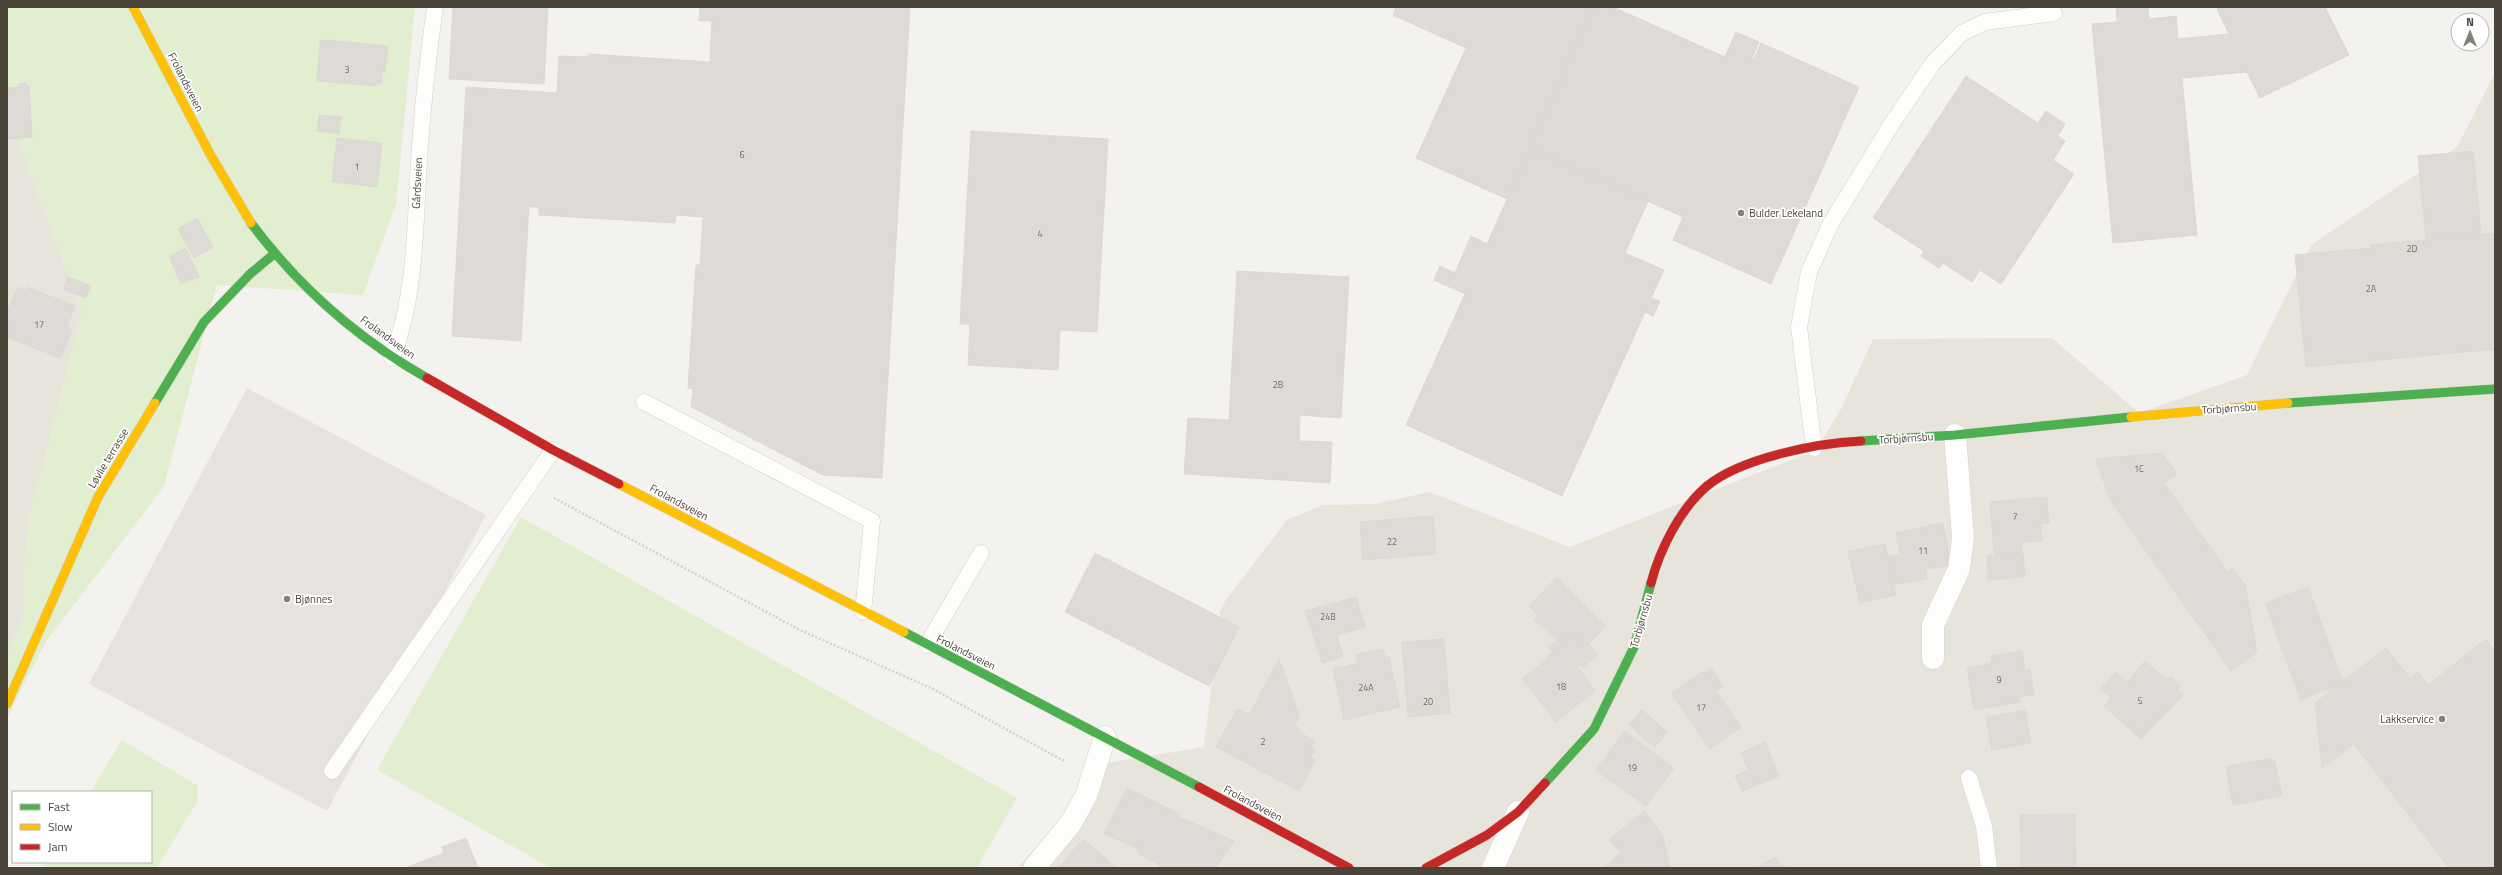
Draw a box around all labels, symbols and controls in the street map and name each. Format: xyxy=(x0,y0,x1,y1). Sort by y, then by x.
north arrow xyxy=(2450,12,2490,52)
text: N xyxy=(2466,14,2474,30)
street label: Frolandsveien xyxy=(164,50,208,114)
house number: 3 xyxy=(344,63,350,76)
house number: 6 xyxy=(739,148,745,161)
street label: Gårdsveien xyxy=(408,157,426,209)
house number: 1 xyxy=(354,160,360,173)
place label: Bulder Lekeland xyxy=(1749,205,1823,221)
marker: Bulder Lekeland xyxy=(1736,208,1746,218)
house number: 4 xyxy=(1037,227,1043,240)
house number: 2D xyxy=(2407,242,2418,255)
house number: 2A xyxy=(2366,282,2377,295)
street label: Frolandsveien xyxy=(357,312,419,362)
house number: 17 xyxy=(34,318,44,331)
house number: 2B xyxy=(1273,378,1284,391)
street label: Torbjørnsbu xyxy=(2201,398,2257,418)
street label: Løvlie terrasse xyxy=(84,425,132,491)
street label: Torbjørnsbu xyxy=(1878,428,1934,448)
house number: 1C xyxy=(2134,462,2144,475)
street label: Frolandsveien xyxy=(647,480,711,524)
house number: 7 xyxy=(2012,510,2018,523)
house number: 22 xyxy=(1387,535,1397,548)
house number: 11 xyxy=(1918,544,1928,557)
place label: Bjønnes xyxy=(295,591,332,607)
street label: Torbjørnsbu xyxy=(1626,592,1656,650)
marker: Bjønnes xyxy=(282,594,292,604)
house number: 24B xyxy=(1320,610,1336,623)
street label: Frolandsveien xyxy=(934,630,998,674)
house number: 9 xyxy=(1996,673,2002,686)
house number: 18 xyxy=(1556,680,1566,693)
house number: 24A xyxy=(1358,681,1374,694)
house number: 5 xyxy=(2137,694,2143,707)
house number: 20 xyxy=(1423,695,1433,708)
house number: 17 xyxy=(1696,701,1706,714)
place label: Lakkservice xyxy=(2380,711,2434,727)
marker: Lakkservice xyxy=(2437,714,2447,724)
house number: 2 xyxy=(1260,735,1266,748)
house number: 19 xyxy=(1627,761,1637,774)
street label: Frolandsveien xyxy=(1221,781,1285,825)
legend xyxy=(12,791,152,863)
text: Fast xyxy=(48,797,71,816)
text: Slow xyxy=(48,817,73,836)
text: Jam xyxy=(48,837,68,856)

